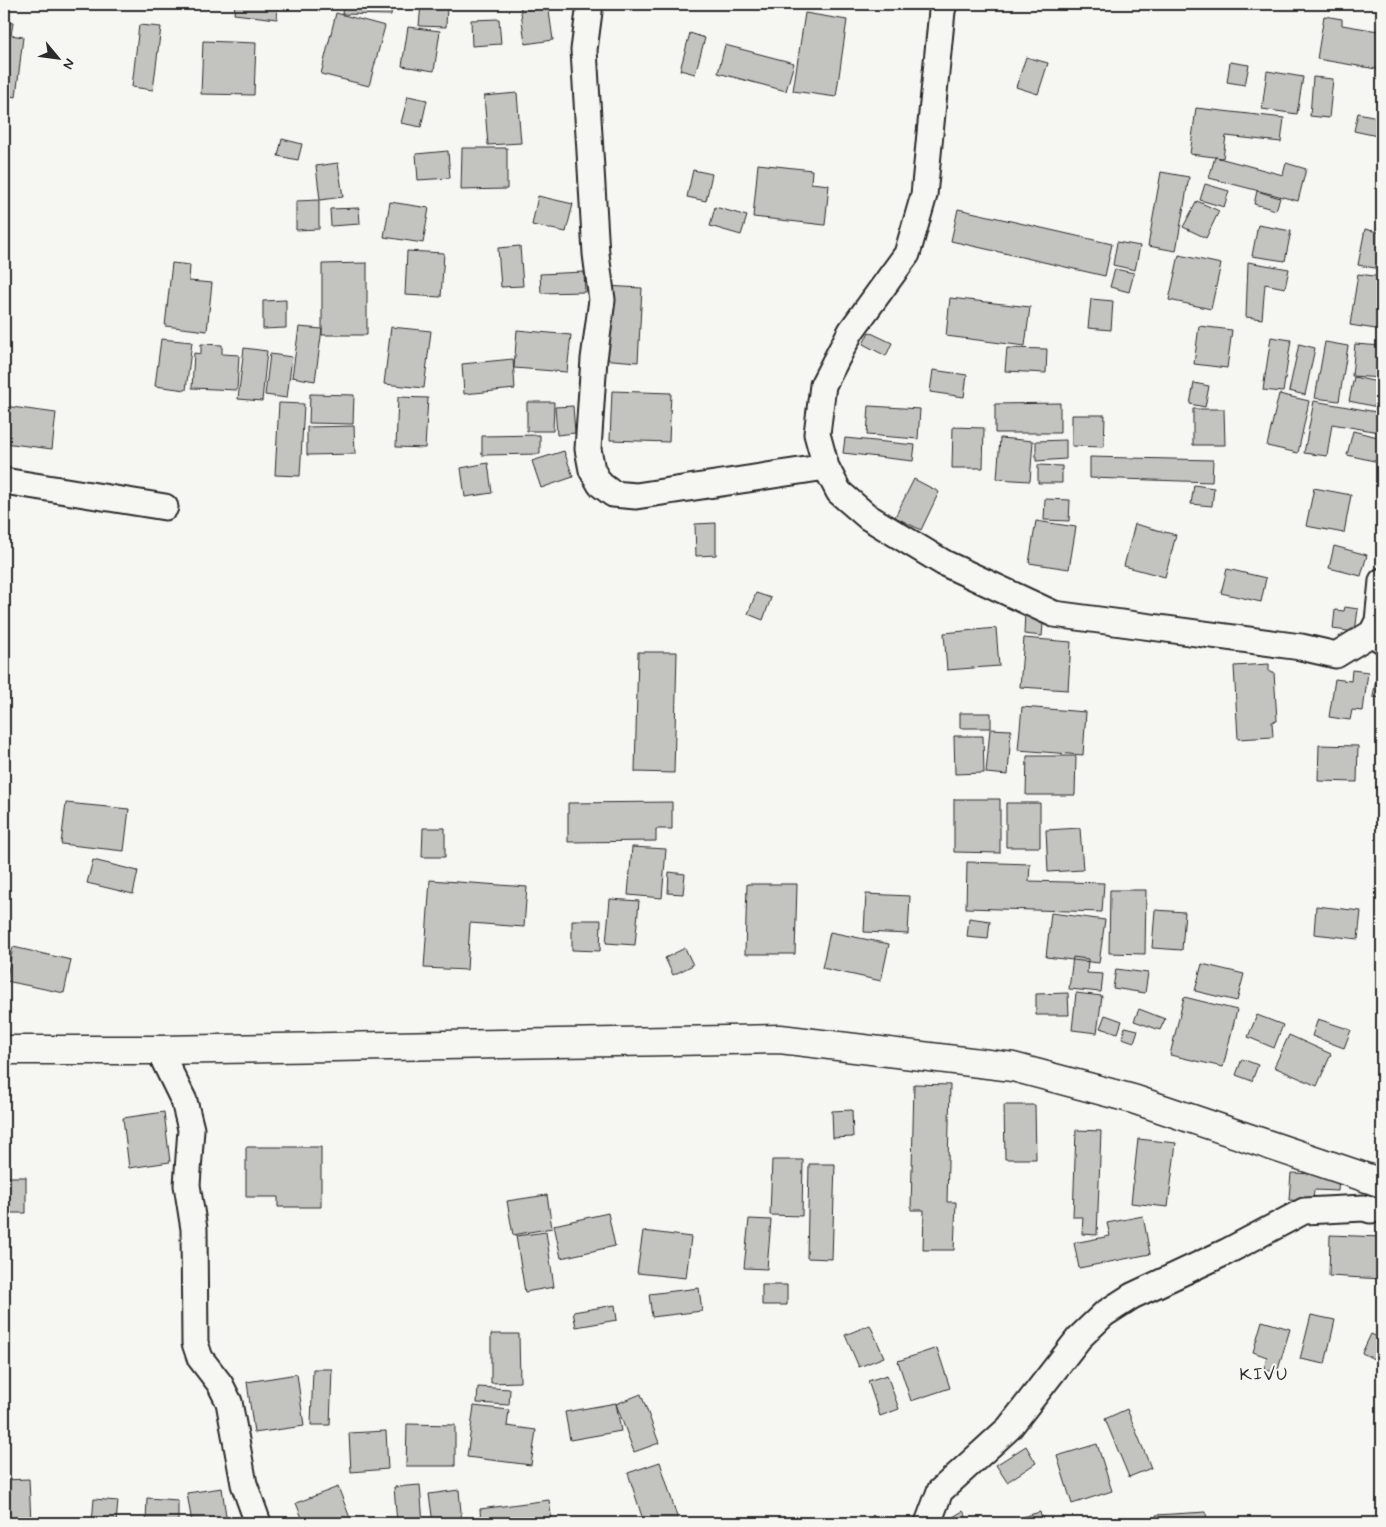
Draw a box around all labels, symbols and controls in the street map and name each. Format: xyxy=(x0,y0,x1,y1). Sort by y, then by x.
north arrow xyxy=(32,32,82,82)
text: N xyxy=(58,55,79,72)
district label: KIVU xyxy=(1239,1363,1289,1387)

